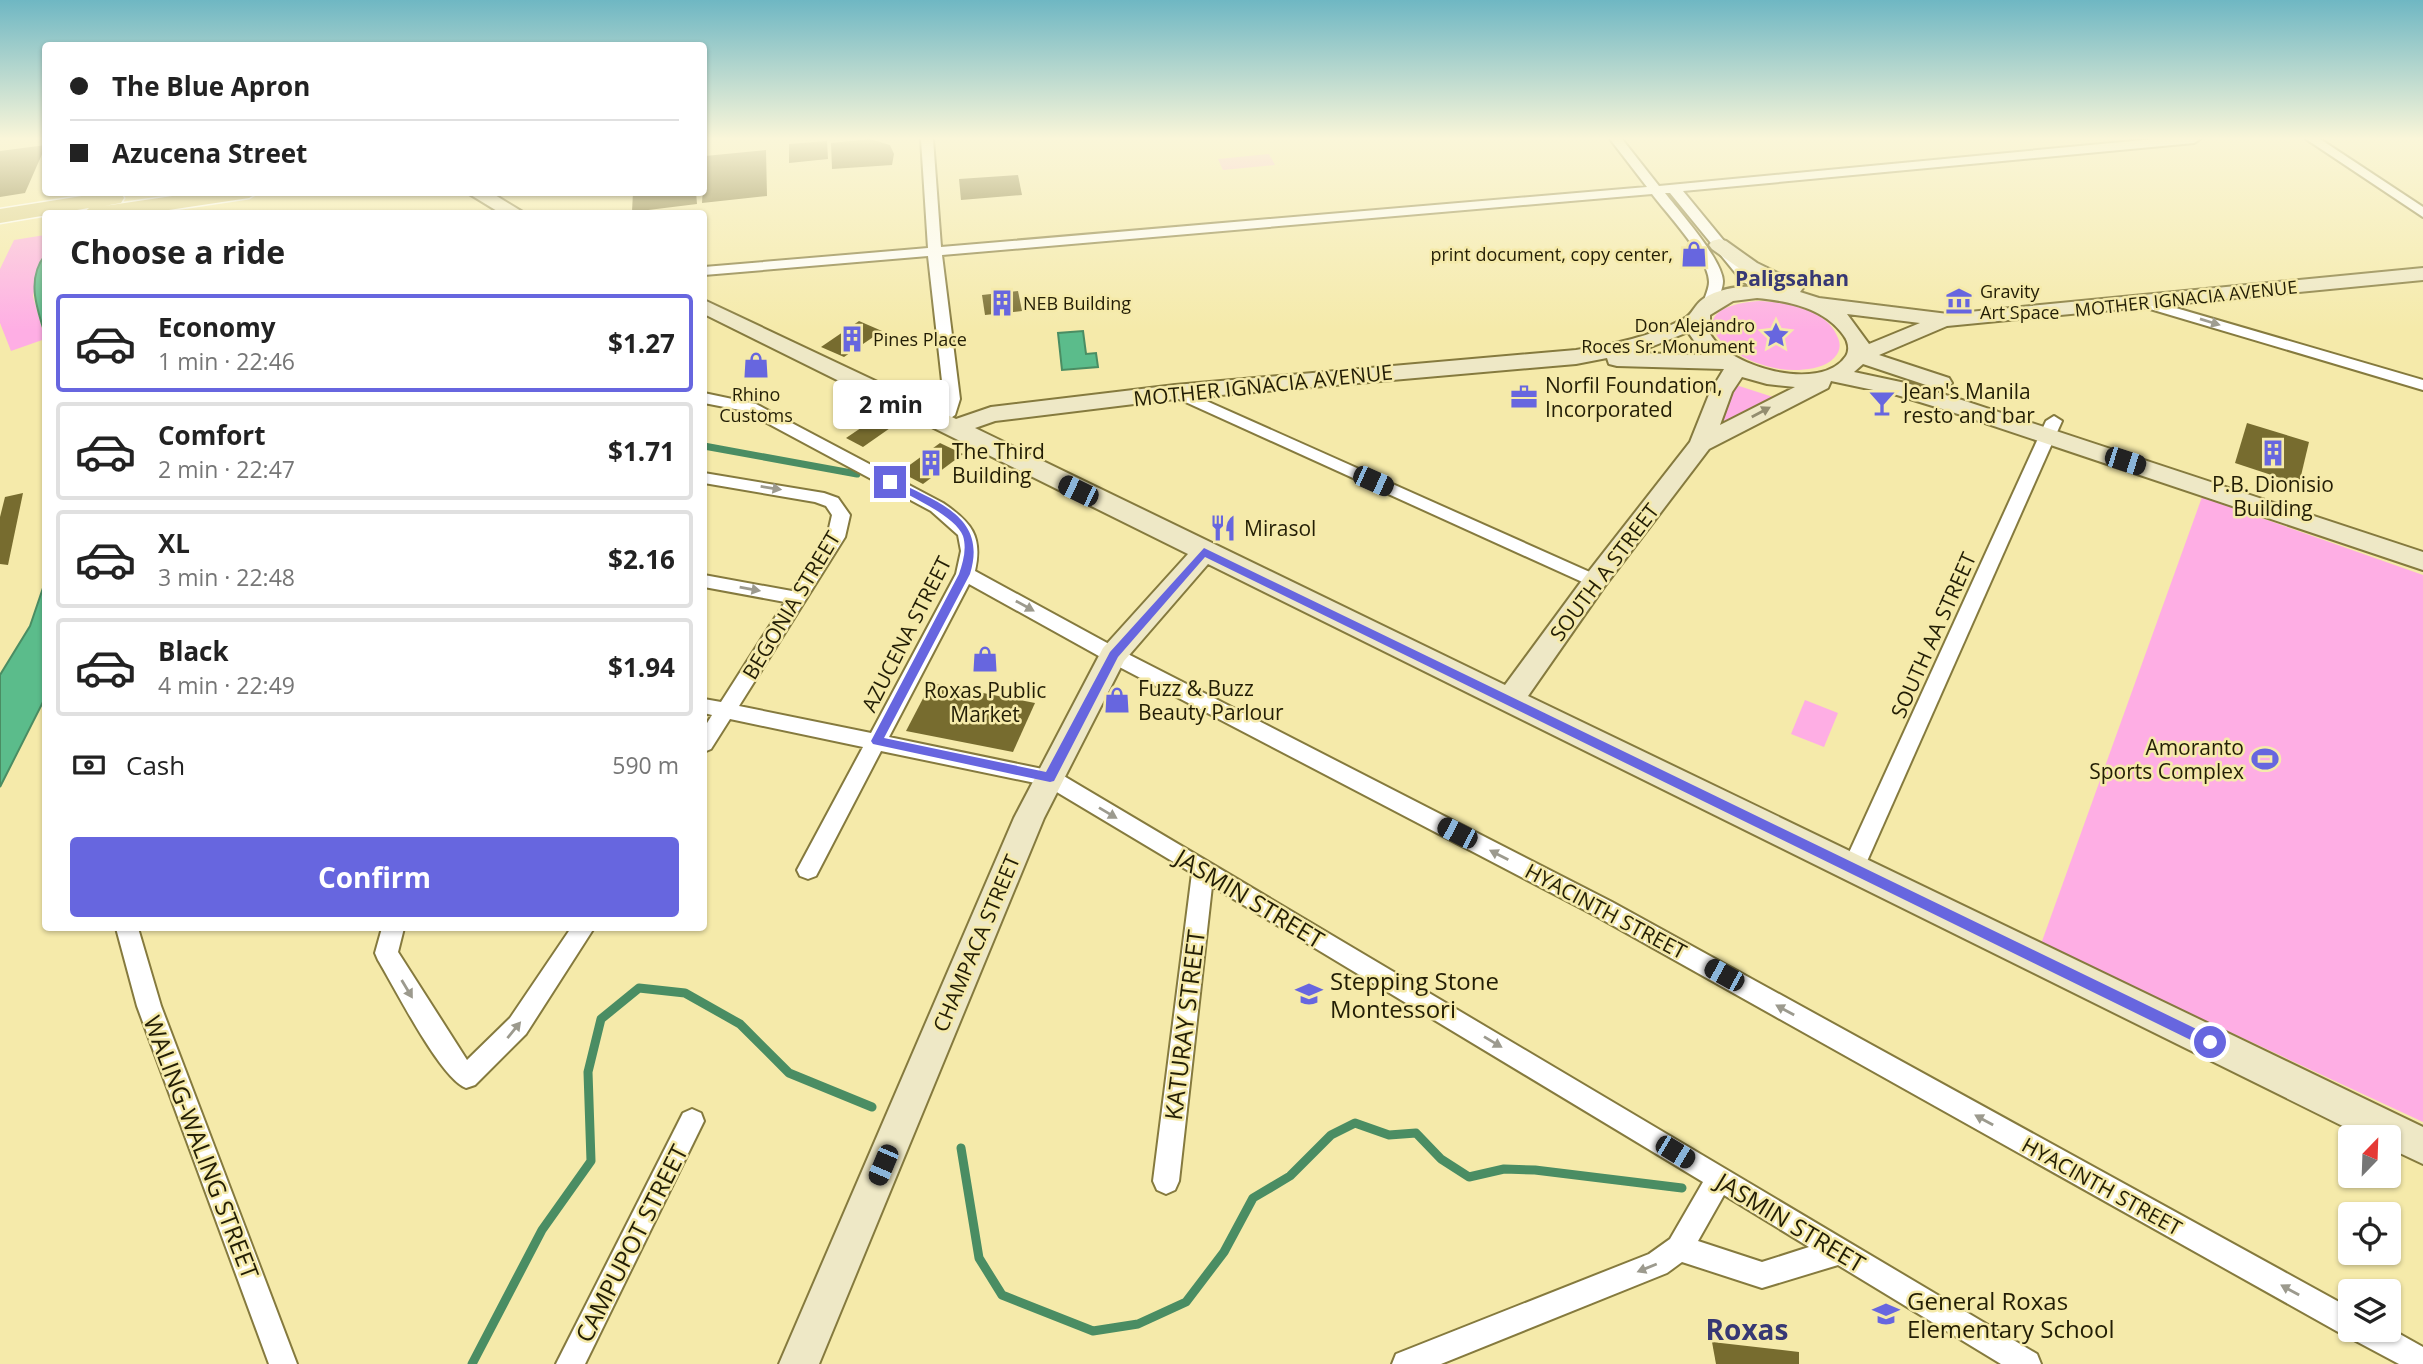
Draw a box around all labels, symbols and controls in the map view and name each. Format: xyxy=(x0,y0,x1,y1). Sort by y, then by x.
text: The Blue Apron xyxy=(112,68,310,104)
text: Azucena Street xyxy=(112,135,307,171)
text: Choose a ride xyxy=(70,230,285,273)
shop icon: print document, copy center, xyxy=(1679,239,1709,269)
place label: print document, copy center, xyxy=(1430,242,1673,266)
district label: Paligsahan xyxy=(1735,264,1849,292)
street label: MOTHER IGNACIA AVENUE xyxy=(2074,274,2298,322)
place label: Gravity Art Space xyxy=(1980,279,2059,324)
museum icon: Gravity Art Space xyxy=(1944,286,1974,316)
building icon: NEB Building xyxy=(987,288,1017,318)
place label: NEB Building xyxy=(1023,291,1131,315)
text: Economy xyxy=(158,309,276,345)
icon: car xyxy=(74,312,137,375)
place label: Don Alejandro Roces Sr. Monument xyxy=(1581,313,1755,358)
one-way arrow xyxy=(2200,317,2221,327)
place icon: Don Alejandro Roces Sr. Monument xyxy=(1761,320,1791,350)
building icon: Pines Place xyxy=(837,324,867,354)
text: $1.27 xyxy=(608,325,675,361)
place label: Pines Place xyxy=(873,327,967,351)
text: 1 min · 22:46 xyxy=(158,345,295,377)
shop icon: Rhino Customs xyxy=(741,350,771,380)
street label: MOTHER IGNACIA AVENUE xyxy=(1132,357,1394,413)
place label: Norfil Foundation, Incorporated xyxy=(1545,371,1723,423)
place label: Jean's Manila resto and bar xyxy=(1901,377,2035,429)
callout: 2 min xyxy=(832,380,948,430)
place label: Rhino Customs xyxy=(719,382,793,427)
office icon: Norfil Foundation, Incorporated xyxy=(1509,382,1539,412)
text: 2 min xyxy=(859,388,923,420)
bar icon: Jean's Manila resto and bar xyxy=(1867,388,1897,418)
one-way arrow xyxy=(1751,406,1771,417)
text: Comfort xyxy=(158,417,265,453)
icon: car xyxy=(74,420,137,483)
text: $1.71 xyxy=(608,433,675,469)
place label: The Third Building xyxy=(952,437,1045,489)
building icon: P.B. Dionisio Building xyxy=(2258,438,2288,468)
car xyxy=(2102,445,2149,477)
building icon: The Third Building xyxy=(916,448,946,478)
text: 2 min · 22:47 xyxy=(158,453,295,485)
car xyxy=(1350,463,1397,499)
route end xyxy=(874,466,906,498)
place label: P.B. Dionisio Building xyxy=(2212,470,2334,522)
car xyxy=(1055,472,1102,510)
one-way arrow xyxy=(760,483,782,494)
street label: SOUTH A STREET xyxy=(1543,497,1665,646)
restaurant icon: Mirasol xyxy=(1208,513,1238,543)
place label: Mirasol xyxy=(1244,514,1316,542)
text: XL xyxy=(158,525,190,561)
street label: BEGONIA STREET xyxy=(736,525,847,684)
icon: car xyxy=(74,528,137,591)
text: $2.16 xyxy=(608,541,675,577)
street label: SOUTH AA STREET xyxy=(1884,547,1982,722)
street label: AZUCENA STREET xyxy=(855,551,957,717)
text: 3 min · 22:48 xyxy=(158,561,295,593)
one-way arrow xyxy=(739,584,761,595)
one-way arrow xyxy=(1015,600,1035,612)
text: Black xyxy=(158,633,229,669)
icon: car xyxy=(74,636,137,699)
shop icon: Roxas Public Market xyxy=(970,644,1000,674)
text: $1.94 xyxy=(608,649,675,685)
text: 4 min · 22:49 xyxy=(158,669,295,701)
place label: Fuzz & Buzz Beauty Parlour xyxy=(1138,674,1284,726)
place label: Roxas Public Market xyxy=(924,676,1046,728)
shop icon: Fuzz & Buzz Beauty Parlour xyxy=(1102,685,1132,715)
place label: Amoranto Sports Complex xyxy=(2089,733,2244,785)
sports icon: Amoranto Sports Complex xyxy=(2250,744,2280,774)
icon: cash xyxy=(70,746,108,784)
text: Cash xyxy=(126,747,185,783)
text: 590 m xyxy=(612,749,679,781)
one-way arrow xyxy=(1099,807,1118,819)
car xyxy=(1434,814,1481,852)
button: Confirm xyxy=(70,837,679,917)
street label: JASMIN STREET xyxy=(1168,839,1331,956)
one-way arrow xyxy=(1489,849,1509,860)
street label: CHAMPACA STREET xyxy=(926,850,1026,1036)
street label: HYACINTH STREET xyxy=(1520,857,1692,966)
street label: KATURAY STREET xyxy=(1156,928,1212,1122)
car xyxy=(1701,956,1748,994)
place label: Stepping Stone Montessori xyxy=(1330,964,1499,1025)
one-way arrow xyxy=(401,979,414,998)
school or university icon: Stepping Stone Montessori xyxy=(1294,979,1324,1009)
one-way arrow xyxy=(1776,1004,1795,1016)
street label: WALING-WALING STREET xyxy=(137,1011,267,1283)
one-way arrow xyxy=(506,1021,521,1038)
route start xyxy=(2194,1026,2226,1058)
one-way arrow xyxy=(1484,1035,1503,1048)
one-way arrow xyxy=(1975,1114,1994,1126)
north arrow xyxy=(2338,1125,2401,1188)
map controls xyxy=(2338,1125,2401,1342)
street label: HYACINTH STREET xyxy=(2017,1130,2187,1242)
car xyxy=(1652,1132,1699,1172)
street label: CAMPUPOT STREET xyxy=(567,1139,695,1347)
car xyxy=(866,1142,901,1188)
street label: JASMIN STREET xyxy=(1709,1163,1872,1280)
button: locate xyxy=(2338,1202,2401,1265)
one-way arrow xyxy=(1637,1263,1658,1274)
button: layers xyxy=(2338,1279,2401,1342)
place label: General Roxas Elementary School xyxy=(1907,1284,2115,1345)
one-way arrow xyxy=(2281,1284,2300,1296)
school or university icon: General Roxas Elementary School xyxy=(1871,1299,1901,1329)
district label: Roxas xyxy=(1706,1310,1788,1348)

